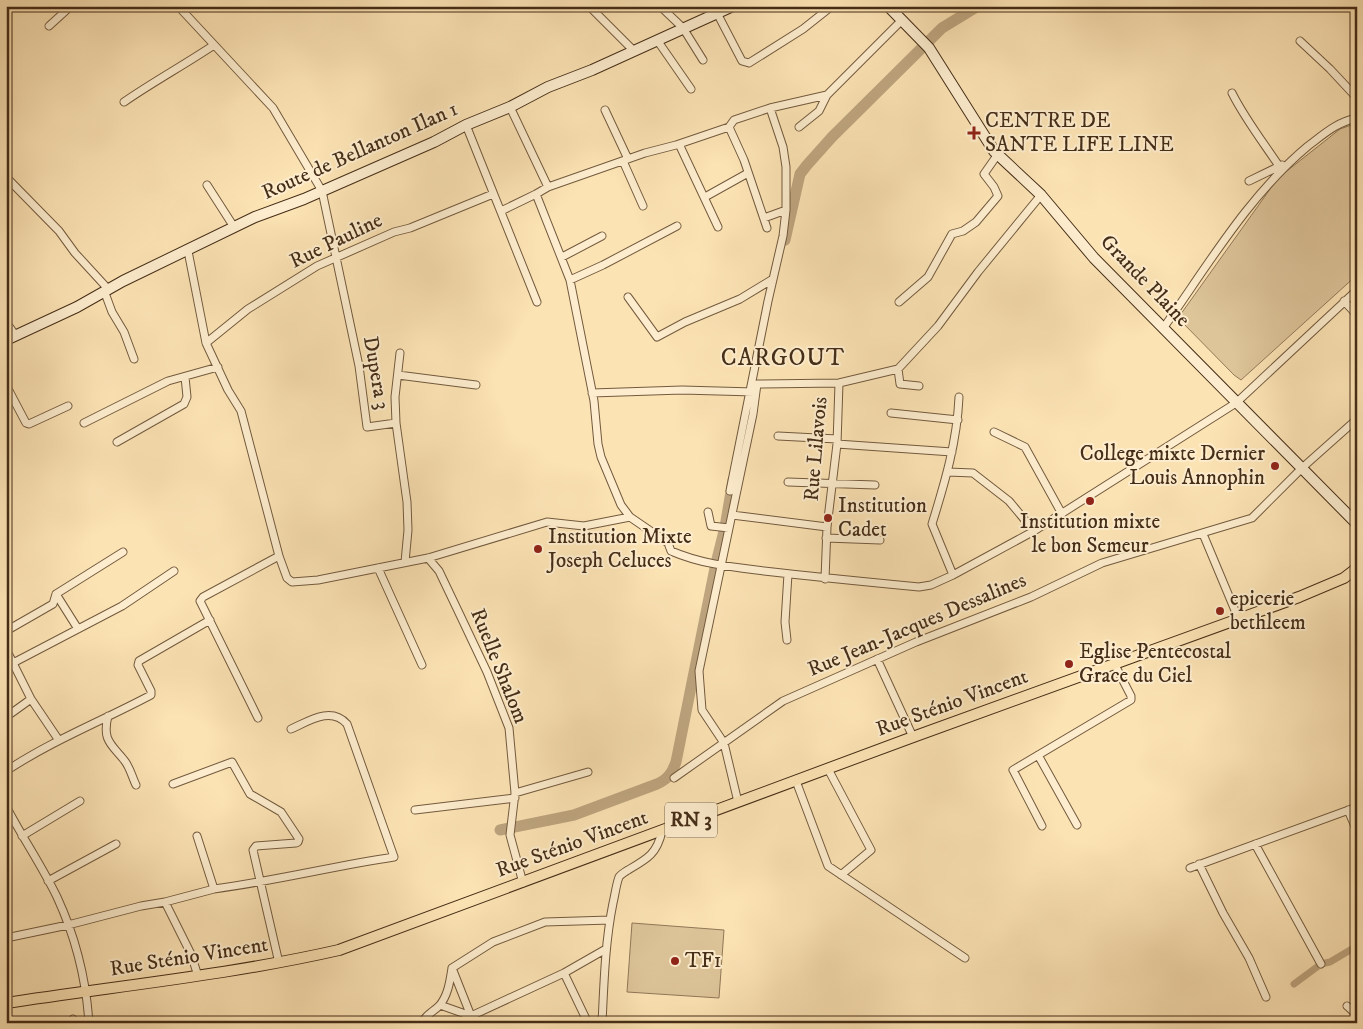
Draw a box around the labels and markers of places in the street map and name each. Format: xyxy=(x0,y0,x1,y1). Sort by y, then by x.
place label: CENTRE DE SANTE LIFE LINE xyxy=(985,108,1174,158)
marker: CENTRE DE SANTE LIFE LINE xyxy=(967,126,981,140)
place label: College mixte Dernier Louis Annophin xyxy=(1080,441,1265,491)
marker: College mixte Dernier Louis Annophin xyxy=(1269,460,1281,472)
place label: Institution Cadet xyxy=(838,493,927,543)
marker: Institution mixte le bon Semeur xyxy=(1084,495,1096,507)
place label: Institution mixte le bon Semeur xyxy=(1020,509,1160,559)
marker: Institution Cadet xyxy=(822,512,834,524)
place label: Institution Mixte Joseph Celuces xyxy=(546,524,692,574)
marker: Institution Mixte Joseph Celuces xyxy=(532,543,544,555)
place label: epicerie bethleem xyxy=(1230,586,1306,636)
marker: epicerie bethleem xyxy=(1214,605,1226,617)
place label: Eglise Pentecostal Grace du Ciel xyxy=(1079,639,1232,689)
marker: Eglise Pentecostal Grace du Ciel xyxy=(1063,658,1075,670)
place label: TF1 xyxy=(685,948,722,974)
marker: TF1 xyxy=(669,955,681,967)

